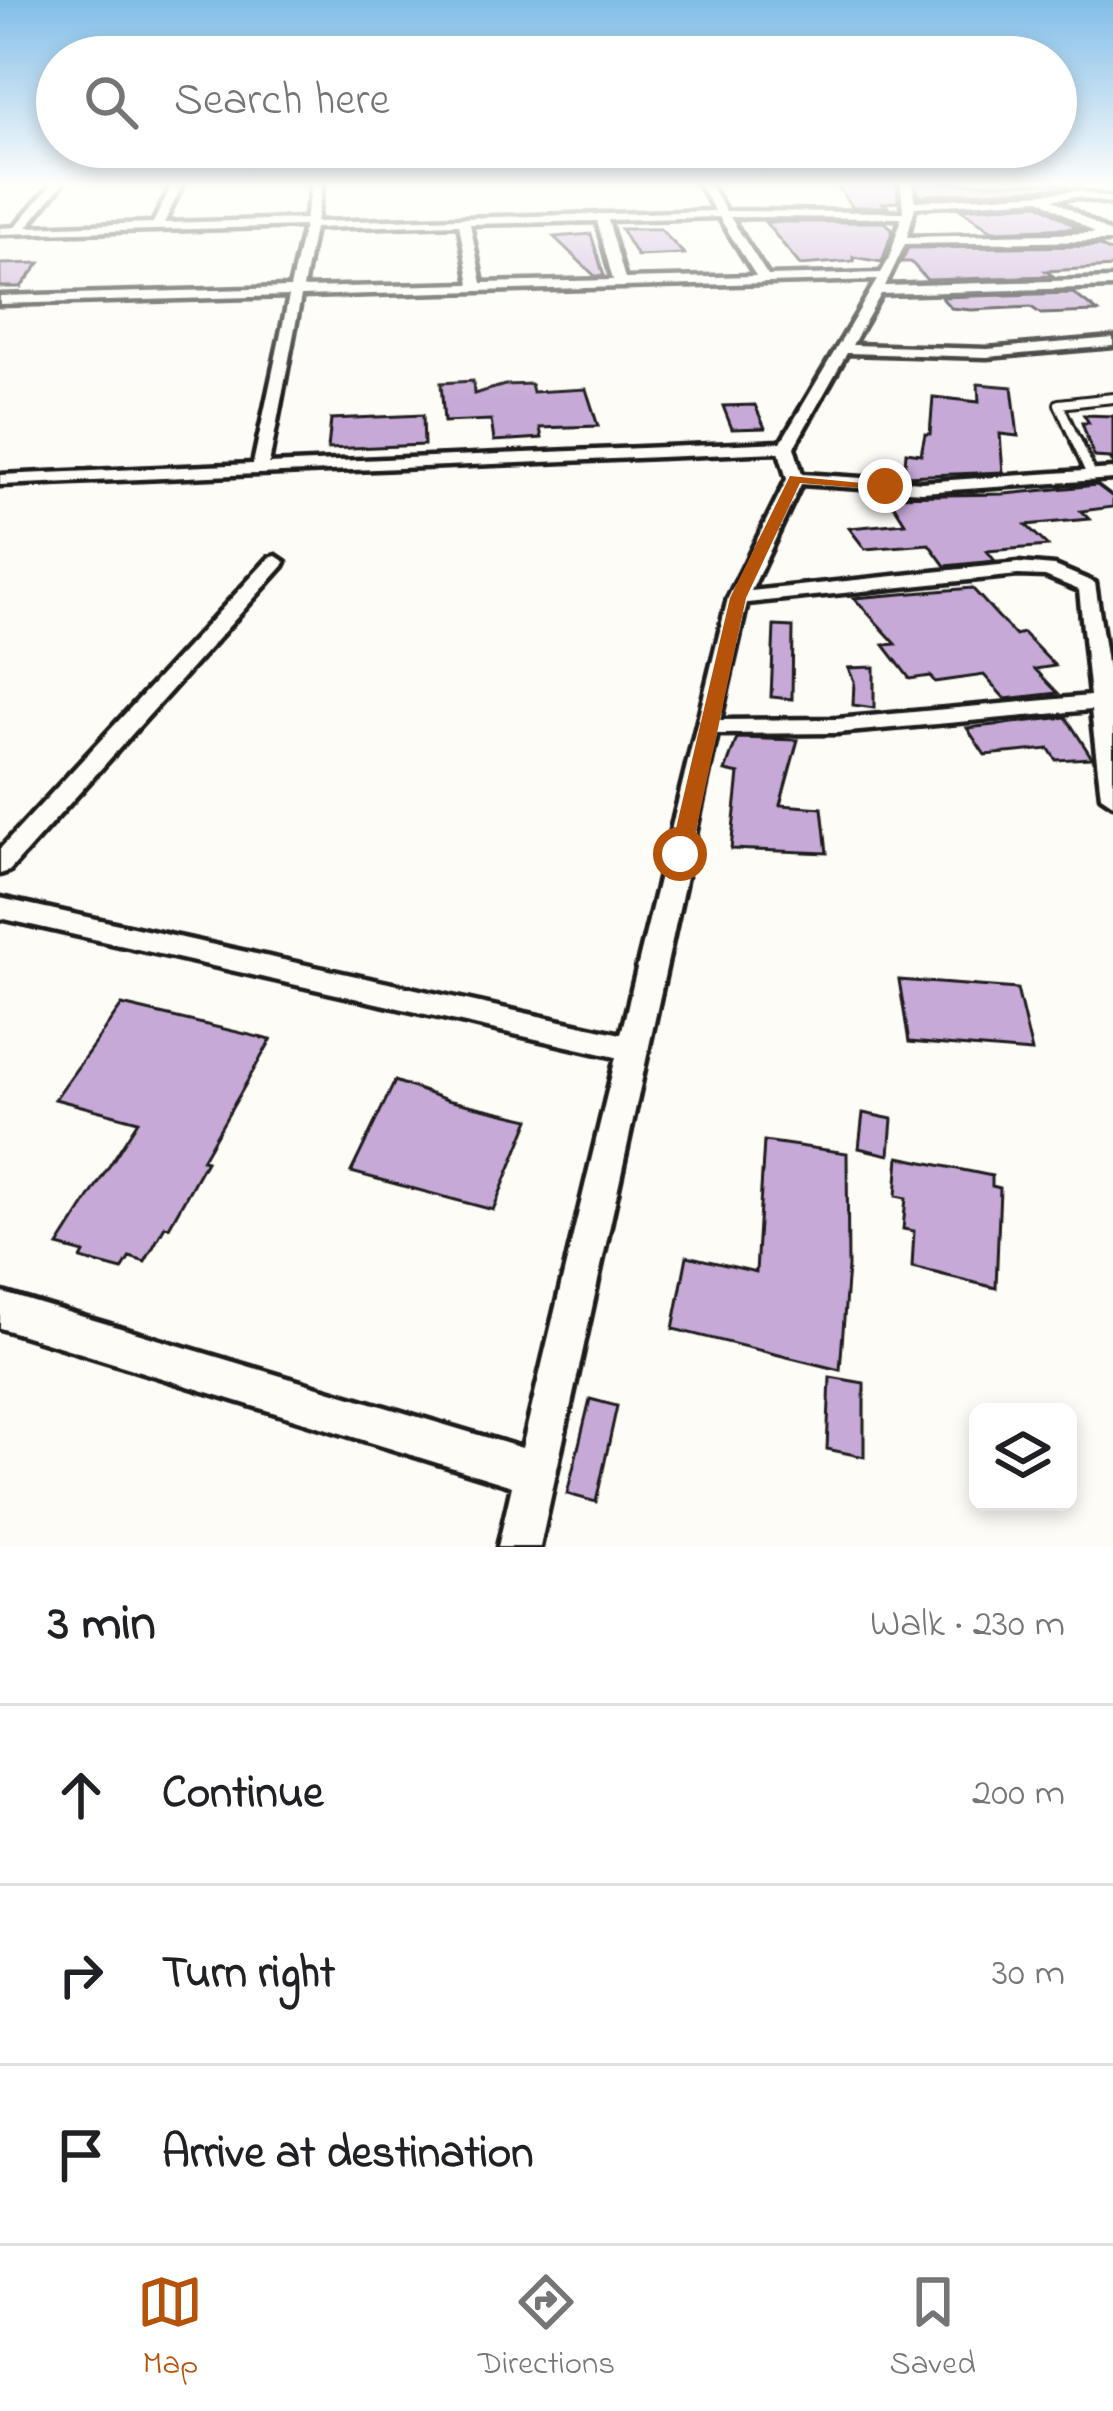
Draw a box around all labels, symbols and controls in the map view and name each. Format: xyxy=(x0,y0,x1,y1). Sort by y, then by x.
search box xyxy=(36,36,1077,168)
icon: search xyxy=(78,69,144,135)
text: Search here xyxy=(174,69,390,135)
route end xyxy=(858,459,912,513)
route start xyxy=(653,827,707,881)
map controls xyxy=(969,1403,1077,1511)
button: layers xyxy=(969,1403,1077,1511)
text: 3 min xyxy=(48,1588,156,1663)
text: Walk · 230 m xyxy=(870,1597,1065,1654)
icon: ahead xyxy=(48,1762,114,1828)
text: Continue xyxy=(162,1762,323,1828)
text: 200 m xyxy=(972,1766,1065,1823)
icon: right xyxy=(48,1942,114,2008)
text: Turn right xyxy=(162,1942,335,2008)
text: 30 m xyxy=(992,1946,1065,2003)
icon: arrive xyxy=(48,2122,114,2188)
text: Arrive at destination xyxy=(162,2122,533,2188)
tab: Map xyxy=(137,2269,203,2389)
tab: Directions xyxy=(478,2269,615,2389)
tab: Saved xyxy=(890,2269,976,2389)

